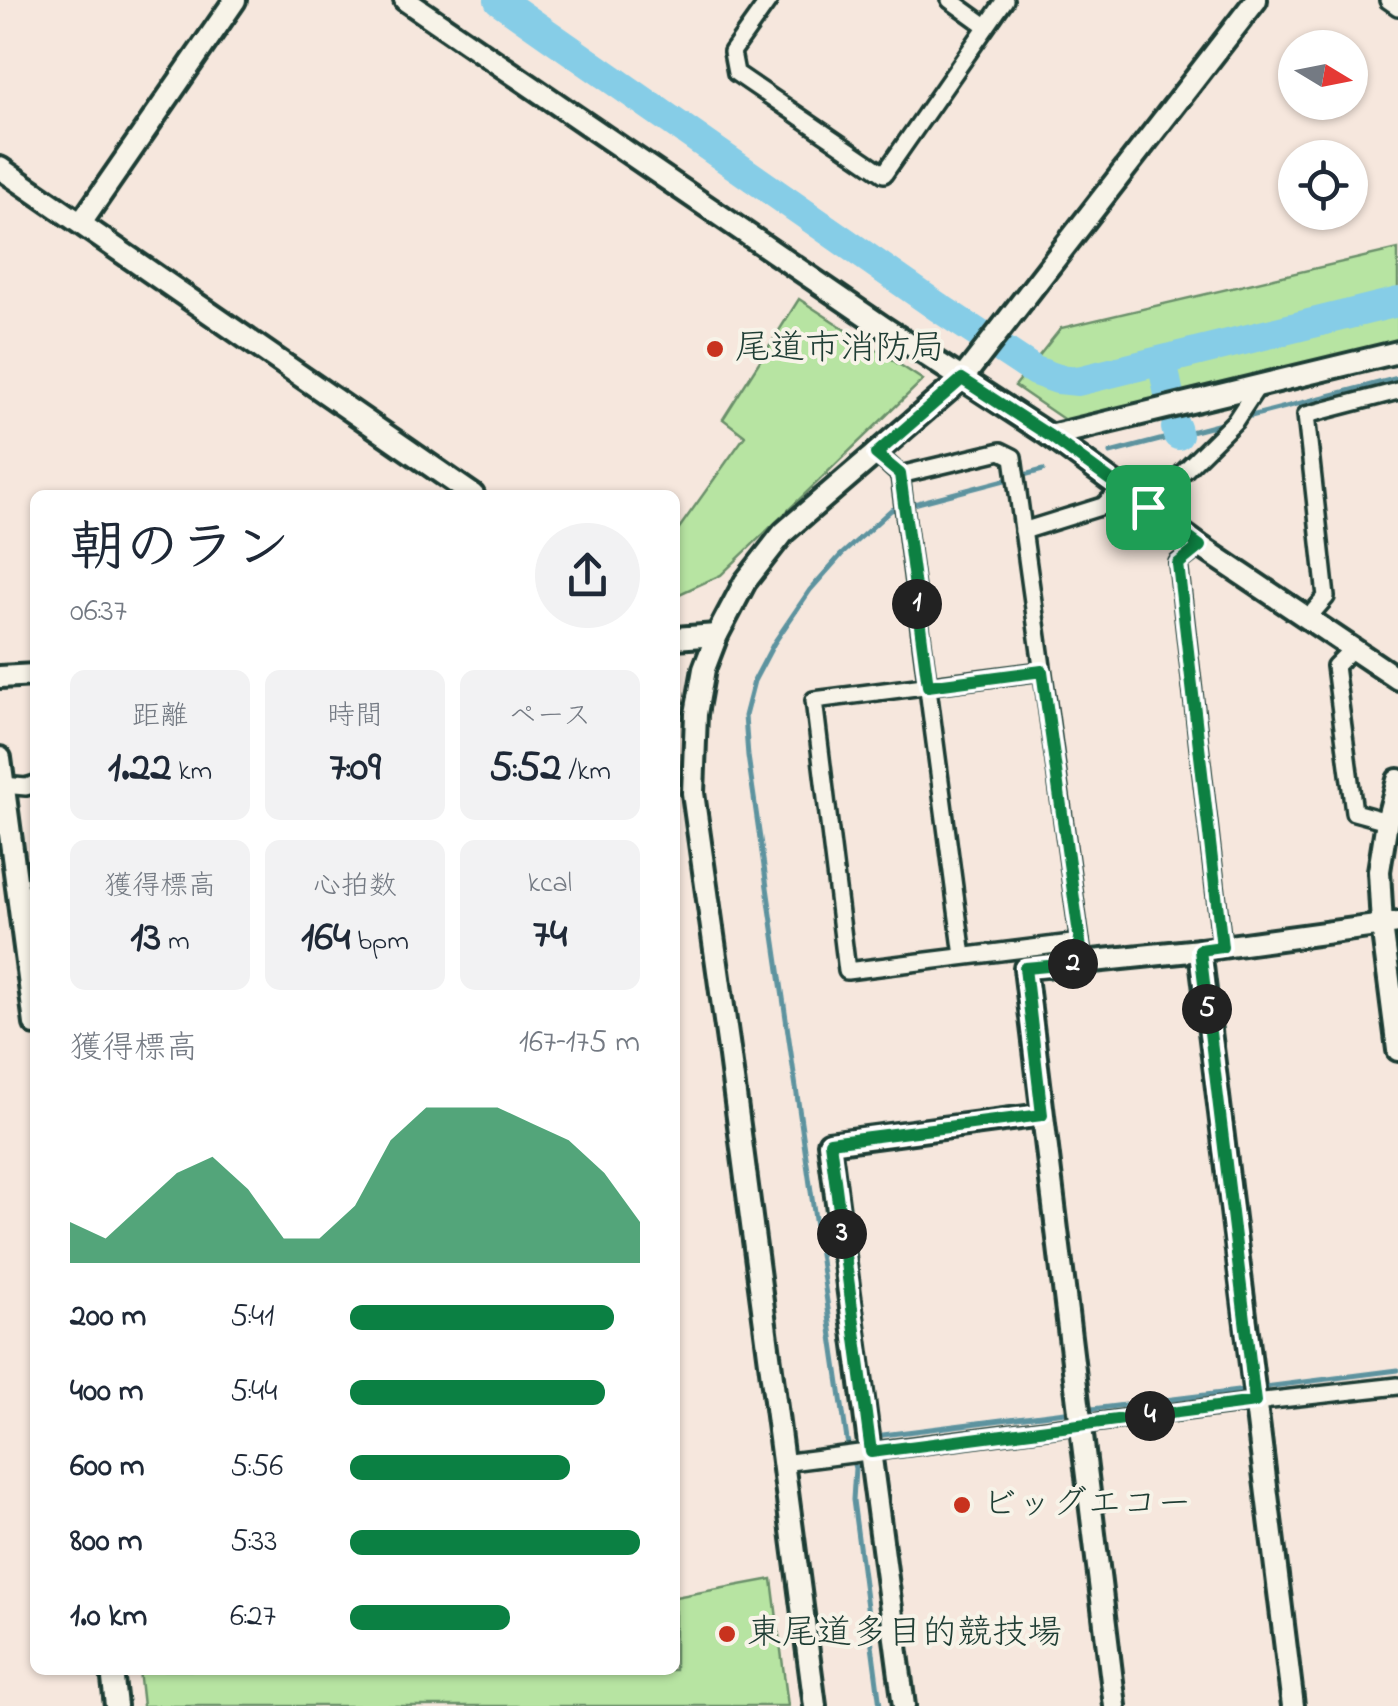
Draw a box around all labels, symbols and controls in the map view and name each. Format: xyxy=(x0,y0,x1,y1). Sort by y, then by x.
north arrow xyxy=(1278,30,1368,120)
map controls xyxy=(1278,30,1368,230)
button: locate xyxy=(1278,140,1368,230)
place label: 尾道市消防局 xyxy=(735,324,945,375)
marker: 尾道市消防局 xyxy=(704,338,726,360)
pin xyxy=(1106,465,1191,550)
icon: arrive xyxy=(1121,480,1176,535)
text: 朝のラン xyxy=(70,511,290,591)
button: share xyxy=(535,523,640,628)
pin: 1 xyxy=(892,579,942,629)
text: 1 xyxy=(913,583,921,624)
text: 06:37 xyxy=(70,589,127,636)
text: 距離 xyxy=(132,697,188,738)
text: 時間 xyxy=(327,697,383,738)
text: ペース xyxy=(509,697,591,738)
text: 1.22 xyxy=(108,738,171,799)
text: 7:09 xyxy=(329,738,381,799)
text: 5:52 xyxy=(489,738,561,799)
text: km xyxy=(171,752,212,793)
text: /km xyxy=(561,752,611,793)
text: kcal xyxy=(528,864,572,905)
text: 獲得標高 xyxy=(104,867,216,908)
text: 心拍数 xyxy=(313,867,397,908)
text: 74 xyxy=(533,905,567,966)
text: 13 xyxy=(130,908,161,969)
text: 164 xyxy=(301,908,350,969)
text: m xyxy=(161,922,190,963)
text: bpm xyxy=(350,922,409,963)
pin: 2 xyxy=(1048,939,1098,989)
text: 2 xyxy=(1066,943,1080,984)
pin: 5 xyxy=(1182,984,1232,1034)
text: 5 xyxy=(1199,988,1215,1029)
text: 167–175 m xyxy=(519,1020,640,1067)
text: 獲得標高 xyxy=(70,1026,198,1073)
pin: 3 xyxy=(817,1209,867,1259)
text: 3 xyxy=(836,1213,848,1254)
text: 200 m xyxy=(70,1294,146,1341)
text: 5:41 xyxy=(230,1294,274,1341)
text: 400 m xyxy=(70,1369,144,1416)
text: 5:44 xyxy=(230,1369,277,1416)
pin: 4 xyxy=(1125,1391,1175,1441)
text: 4 xyxy=(1144,1395,1156,1436)
text: 600 m xyxy=(70,1444,145,1491)
text: 5:56 xyxy=(230,1444,283,1491)
place label: ビッグエコー xyxy=(982,1480,1192,1531)
marker: ビッグエコー xyxy=(951,1494,973,1516)
text: 800 m xyxy=(70,1519,142,1566)
text: 5:33 xyxy=(230,1519,277,1566)
text: 1.0 km xyxy=(70,1594,147,1641)
text: 6:27 xyxy=(230,1594,276,1641)
place label: 東尾道多目的競技場 xyxy=(747,1609,1062,1660)
marker: 東尾道多目的競技場 xyxy=(716,1623,738,1645)

